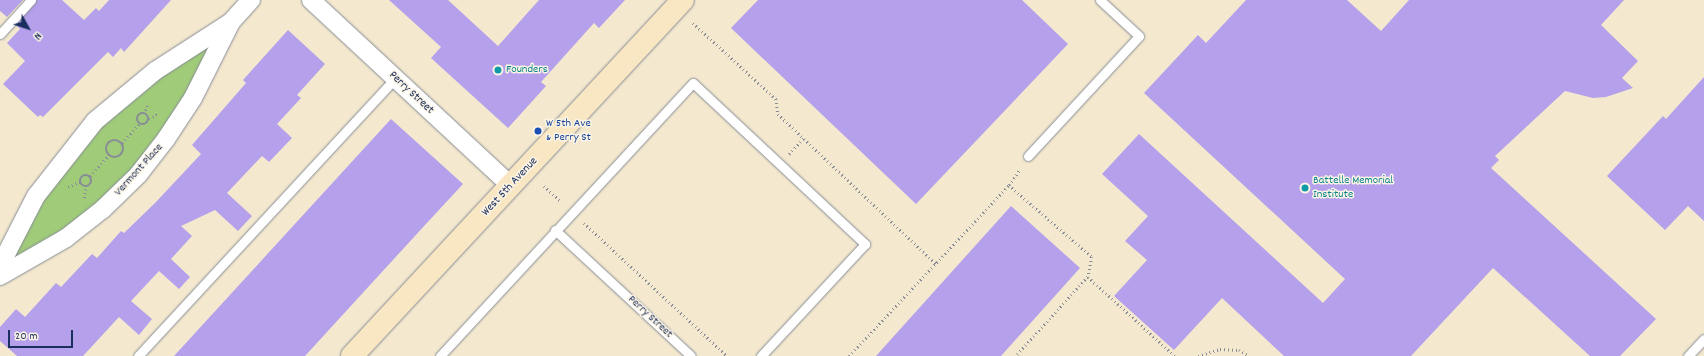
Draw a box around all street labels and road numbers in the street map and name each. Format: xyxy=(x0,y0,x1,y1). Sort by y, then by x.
street label: Perry Street xyxy=(385,69,437,117)
street label: Vermont Place xyxy=(112,141,166,199)
street label: West 5th Avenue xyxy=(479,154,541,220)
street label: Perry Street xyxy=(624,293,676,341)

